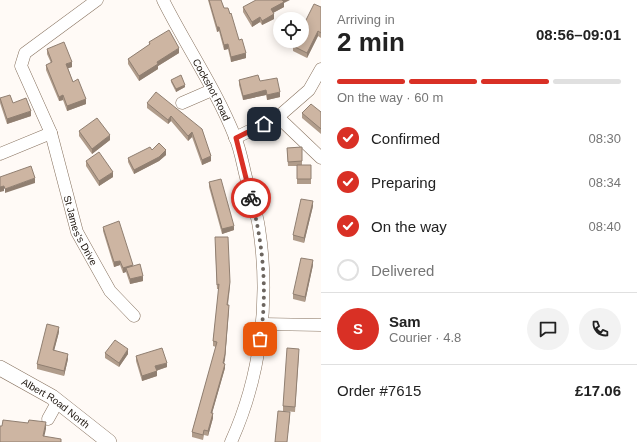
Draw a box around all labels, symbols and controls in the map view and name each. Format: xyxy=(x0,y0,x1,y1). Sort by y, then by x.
map controls xyxy=(273,12,309,48)
button: locate xyxy=(273,12,309,48)
text: Arriving in xyxy=(337,12,395,27)
text: 08:56–09:01 xyxy=(536,26,621,43)
text: 2 min xyxy=(337,27,405,57)
street label: Cockshot Road xyxy=(191,57,233,122)
text: On the way · 60 m xyxy=(337,90,443,105)
pin xyxy=(247,107,281,141)
icon: home xyxy=(253,113,275,135)
icon: check xyxy=(337,127,359,149)
text: Confirmed xyxy=(371,130,440,147)
text: 08:30 xyxy=(588,131,621,146)
icon: check xyxy=(337,171,359,193)
text: Preparing xyxy=(371,174,436,191)
text: 08:34 xyxy=(588,175,621,190)
courier xyxy=(231,178,271,218)
icon: bike xyxy=(240,187,262,209)
street label: St James's Drive xyxy=(62,194,100,267)
icon: check xyxy=(337,215,359,237)
text: On the way xyxy=(371,218,447,235)
text: 08:40 xyxy=(588,219,621,234)
text: Delivered xyxy=(371,262,434,279)
button: chat xyxy=(527,308,569,350)
button: phone xyxy=(579,308,621,350)
text: Sam xyxy=(389,313,421,330)
text: S xyxy=(353,320,363,337)
pin xyxy=(243,322,277,356)
icon: bag xyxy=(249,328,271,350)
text: Courier · 4.8 xyxy=(389,330,461,345)
street label: Albert Road North xyxy=(20,376,92,430)
text: Order #7615 xyxy=(337,382,421,399)
text: £17.06 xyxy=(575,382,621,399)

